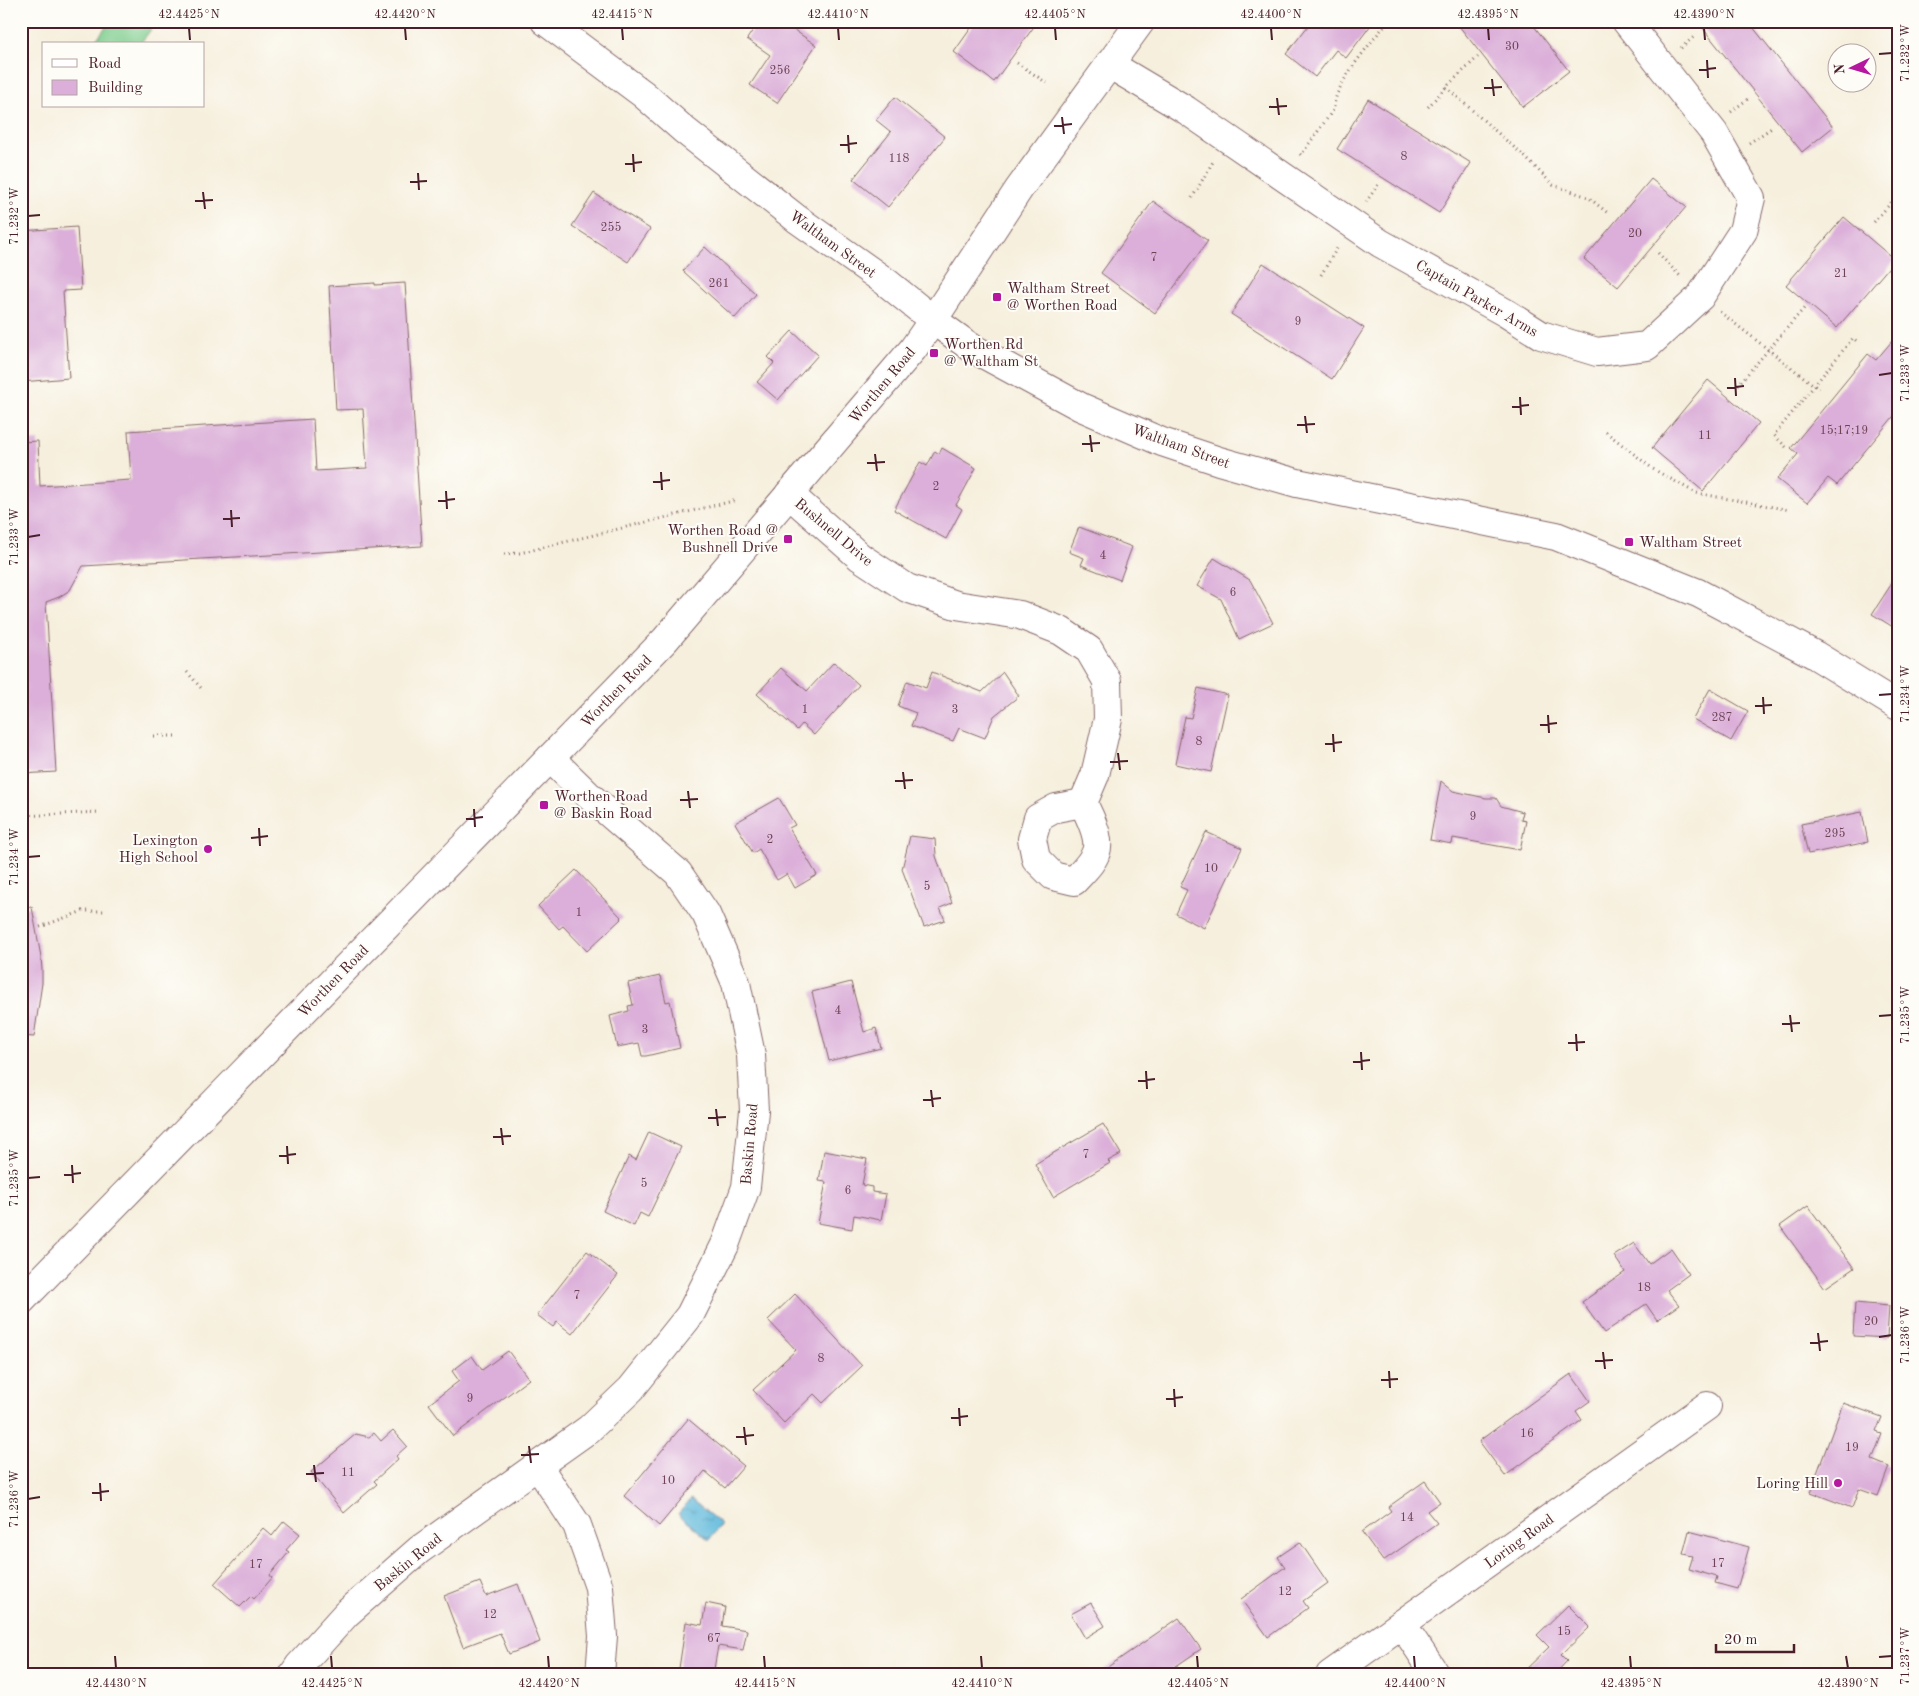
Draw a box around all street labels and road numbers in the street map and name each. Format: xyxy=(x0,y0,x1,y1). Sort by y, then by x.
street label: Waltham Street xyxy=(786,209,878,282)
street label: Captain Parker Arms xyxy=(1413,258,1540,340)
street label: Worthen Road xyxy=(847,345,919,427)
street label: Waltham Street xyxy=(1130,423,1231,472)
street label: Bushnell Drive xyxy=(791,496,875,570)
street label: Worthen Road xyxy=(579,653,655,731)
street label: Worthen Road xyxy=(296,943,372,1021)
street label: Baskin Road xyxy=(739,1103,762,1186)
street label: Loring Road xyxy=(1482,1512,1557,1572)
street label: Baskin Road xyxy=(372,1531,446,1595)

